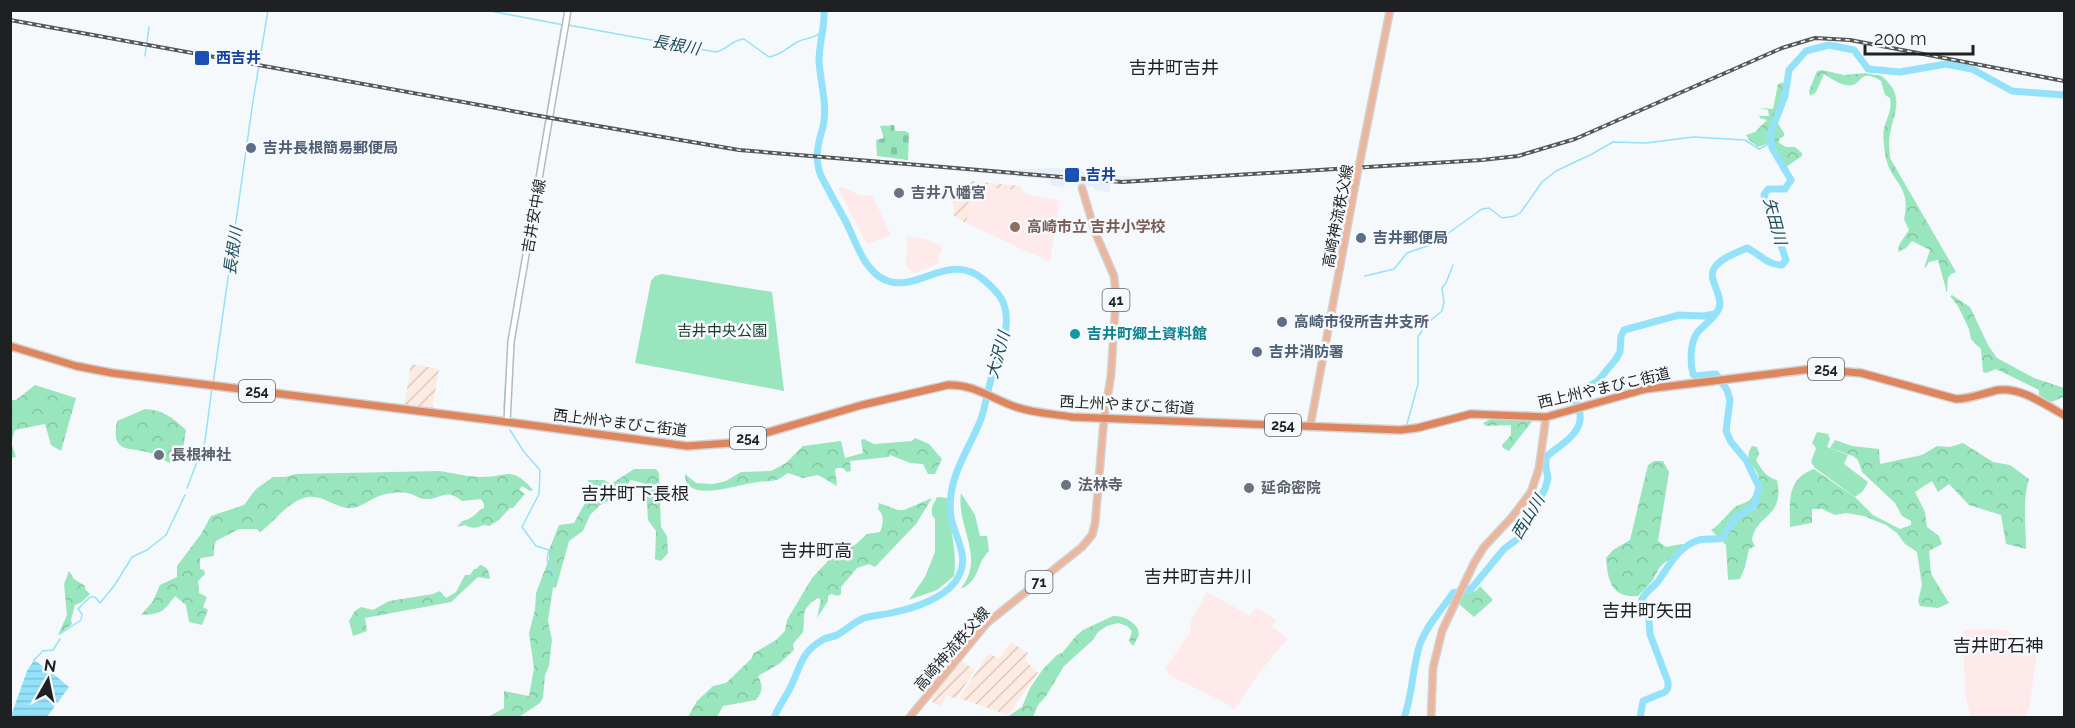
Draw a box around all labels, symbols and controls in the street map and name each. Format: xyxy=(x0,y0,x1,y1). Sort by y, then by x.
scale bar xyxy=(1865,18,1973,56)
text: 200 m xyxy=(1874,28,1927,49)
water label: 長根川 xyxy=(651,31,703,59)
marker: 西吉井 xyxy=(193,49,211,67)
place label: 西吉井 xyxy=(216,49,261,67)
district label: 吉井町吉井 xyxy=(1129,57,1219,78)
place label: 吉井長根簡易郵便局 xyxy=(263,139,398,157)
marker: 吉井長根簡易郵便局 xyxy=(244,141,258,155)
street label: 高崎神流秩父線 xyxy=(1319,163,1357,269)
marker: 吉井 xyxy=(1063,166,1081,184)
place label: 吉井 xyxy=(1086,166,1116,184)
street label: 吉井安中線 xyxy=(519,177,549,255)
place label: 吉井八幡宮 xyxy=(911,184,986,202)
marker: 吉井八幡宮 xyxy=(892,186,906,200)
water label: 矢田川 xyxy=(1760,195,1791,249)
place label: 高崎市立 吉井小学校 xyxy=(1027,218,1166,236)
marker: 高崎市立 吉井小学校 xyxy=(1008,220,1022,234)
water label: 長根川 xyxy=(220,224,246,276)
place label: 吉井郵便局 xyxy=(1373,229,1448,247)
marker: 吉井郵便局 xyxy=(1354,231,1368,245)
road number: 41 xyxy=(1102,289,1130,311)
place label: 高崎市役所吉井支所 xyxy=(1294,313,1429,331)
marker: 高崎市役所吉井支所 xyxy=(1275,315,1289,329)
park label: 吉井中央公園 xyxy=(677,322,767,340)
place label: 吉井町郷土資料館 xyxy=(1087,325,1207,343)
water label: 大沢川 xyxy=(983,327,1014,381)
marker: 吉井町郷土資料館 xyxy=(1068,327,1082,341)
place label: 吉井消防署 xyxy=(1269,343,1344,361)
marker: 吉井消防署 xyxy=(1250,345,1264,359)
road number: 254 xyxy=(1808,358,1844,380)
street label: 西上州やまびこ街道 xyxy=(1536,364,1672,412)
road number: 254 xyxy=(239,380,275,402)
street label: 西上州やまびこ街道 xyxy=(1059,392,1195,418)
street label: 西上州やまびこ街道 xyxy=(552,406,688,440)
road number: 254 xyxy=(1265,414,1301,436)
road number: 254 xyxy=(730,427,766,449)
place label: 長根神社 xyxy=(171,446,231,464)
marker: 長根神社 xyxy=(152,448,166,462)
place label: 法林寺 xyxy=(1078,476,1123,494)
marker: 法林寺 xyxy=(1059,478,1073,492)
place label: 延命密院 xyxy=(1261,479,1321,497)
marker: 延命密院 xyxy=(1242,481,1256,495)
district label: 吉井町下長根 xyxy=(581,483,689,504)
water label: 西山川 xyxy=(1507,490,1550,542)
district label: 吉井町高 xyxy=(780,540,852,561)
district label: 吉井町吉井川 xyxy=(1144,566,1252,587)
road number: 71 xyxy=(1026,571,1052,593)
district label: 吉井町矢田 xyxy=(1602,600,1692,621)
street label: 高崎神流秩父線 xyxy=(911,603,993,695)
district label: 吉井町石神 xyxy=(1953,635,2043,656)
north arrow xyxy=(18,650,78,710)
text: N xyxy=(43,655,58,676)

